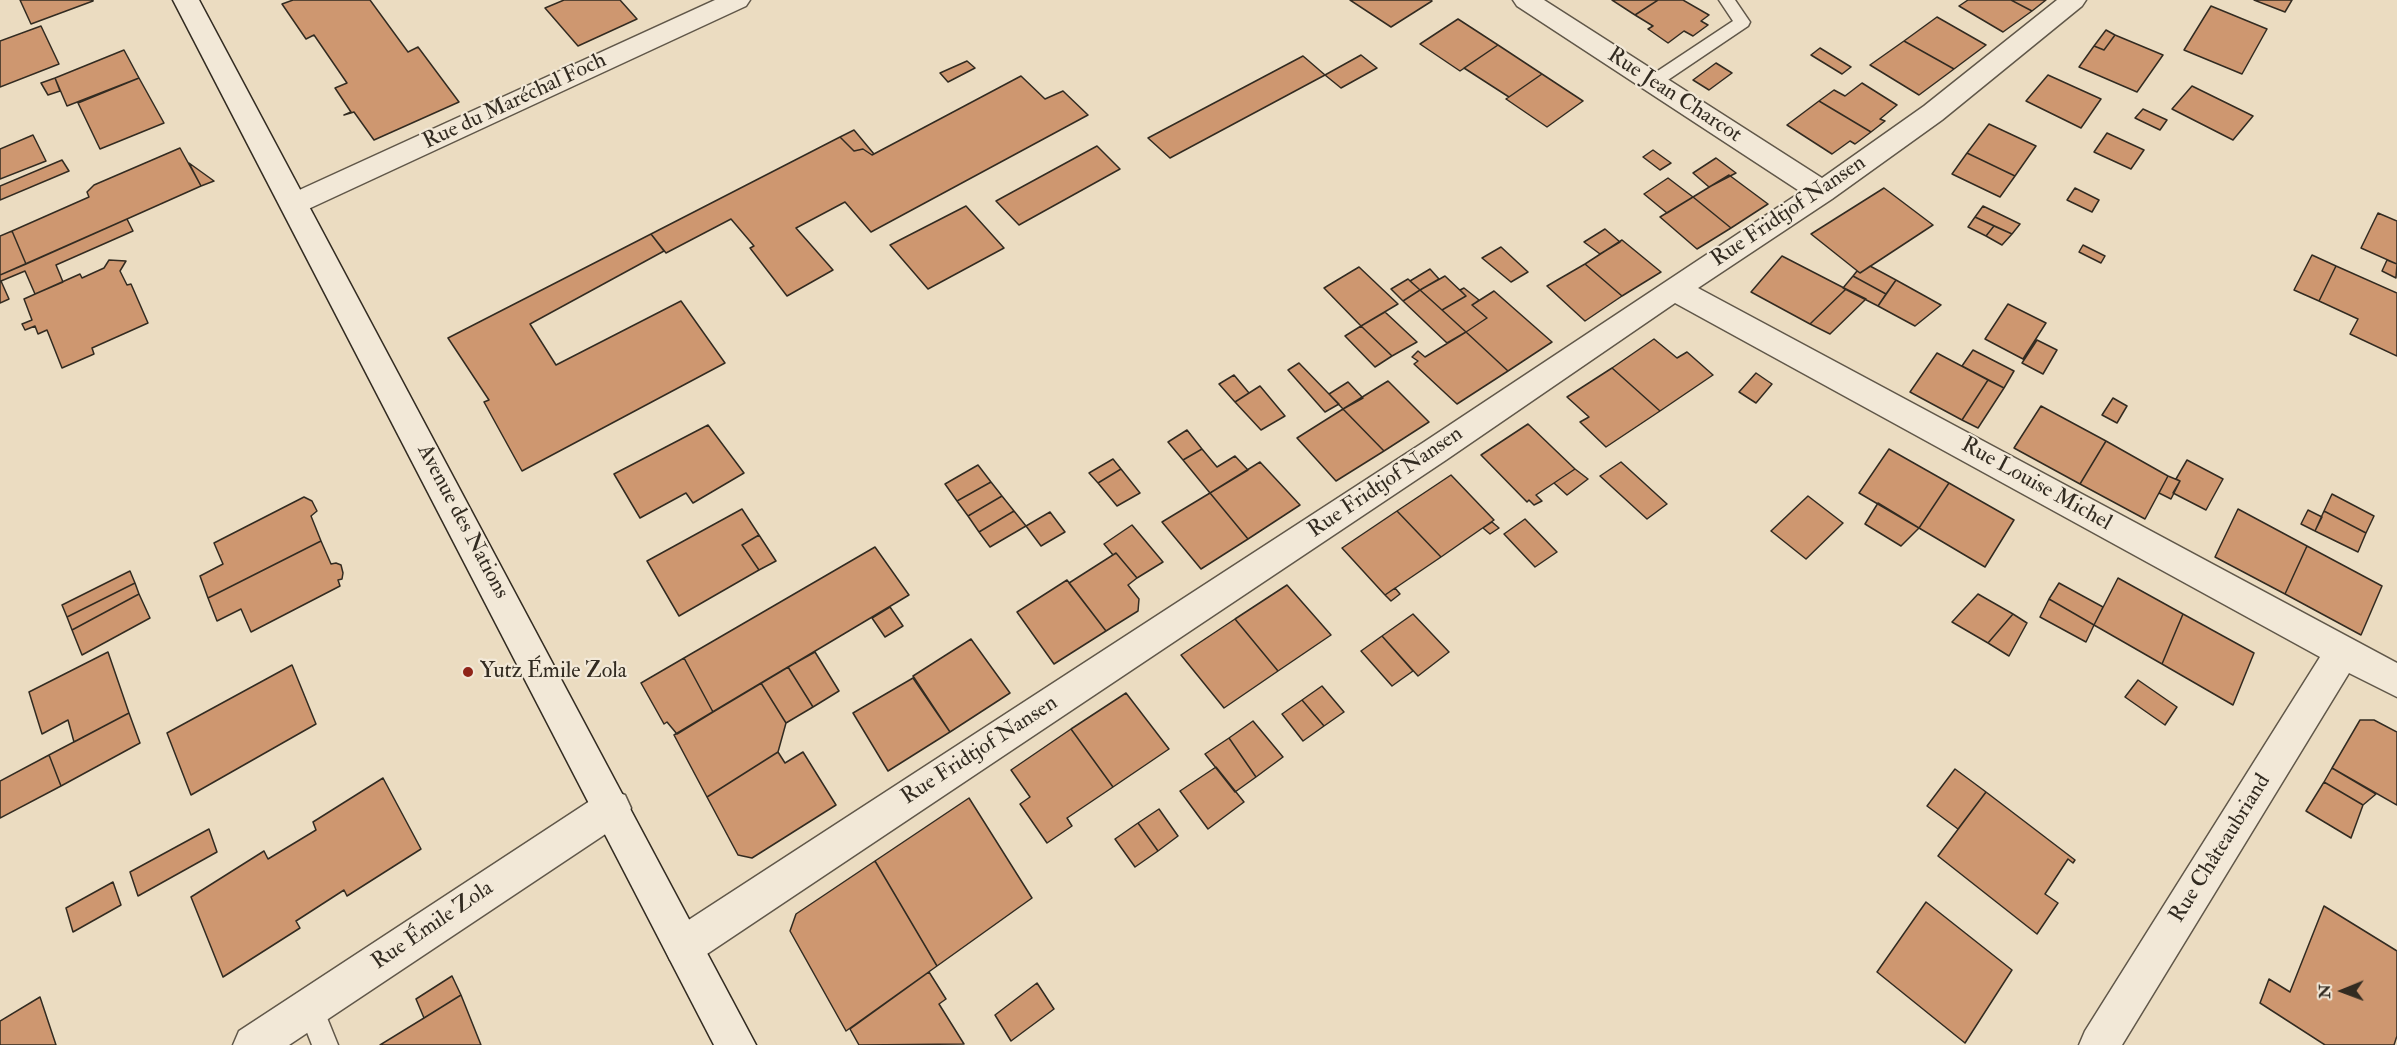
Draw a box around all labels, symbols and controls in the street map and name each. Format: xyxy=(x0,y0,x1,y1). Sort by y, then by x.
street label: Rue Jean Charcot xyxy=(1602,43,1746,149)
street label: Rue du Maréchal Foch xyxy=(419,48,611,156)
street label: Rue Fridtjof Nansen xyxy=(1707,150,1871,274)
street label: Rue Fridtjof Nansen xyxy=(1304,421,1468,545)
street label: Rue Louise Michel xyxy=(1956,433,2116,537)
street label: Avenue des Nations xyxy=(410,440,514,604)
place label: Yutz Émile Zola xyxy=(480,659,627,685)
marker: Yutz Émile Zola xyxy=(461,665,475,679)
street label: Rue Fridtjof Nansen xyxy=(897,691,1063,811)
street label: Rue Châteaubriand xyxy=(2165,770,2277,928)
street label: Rue Émile Zola xyxy=(367,876,499,976)
north arrow xyxy=(2313,961,2373,1021)
text: N xyxy=(2315,984,2335,999)

